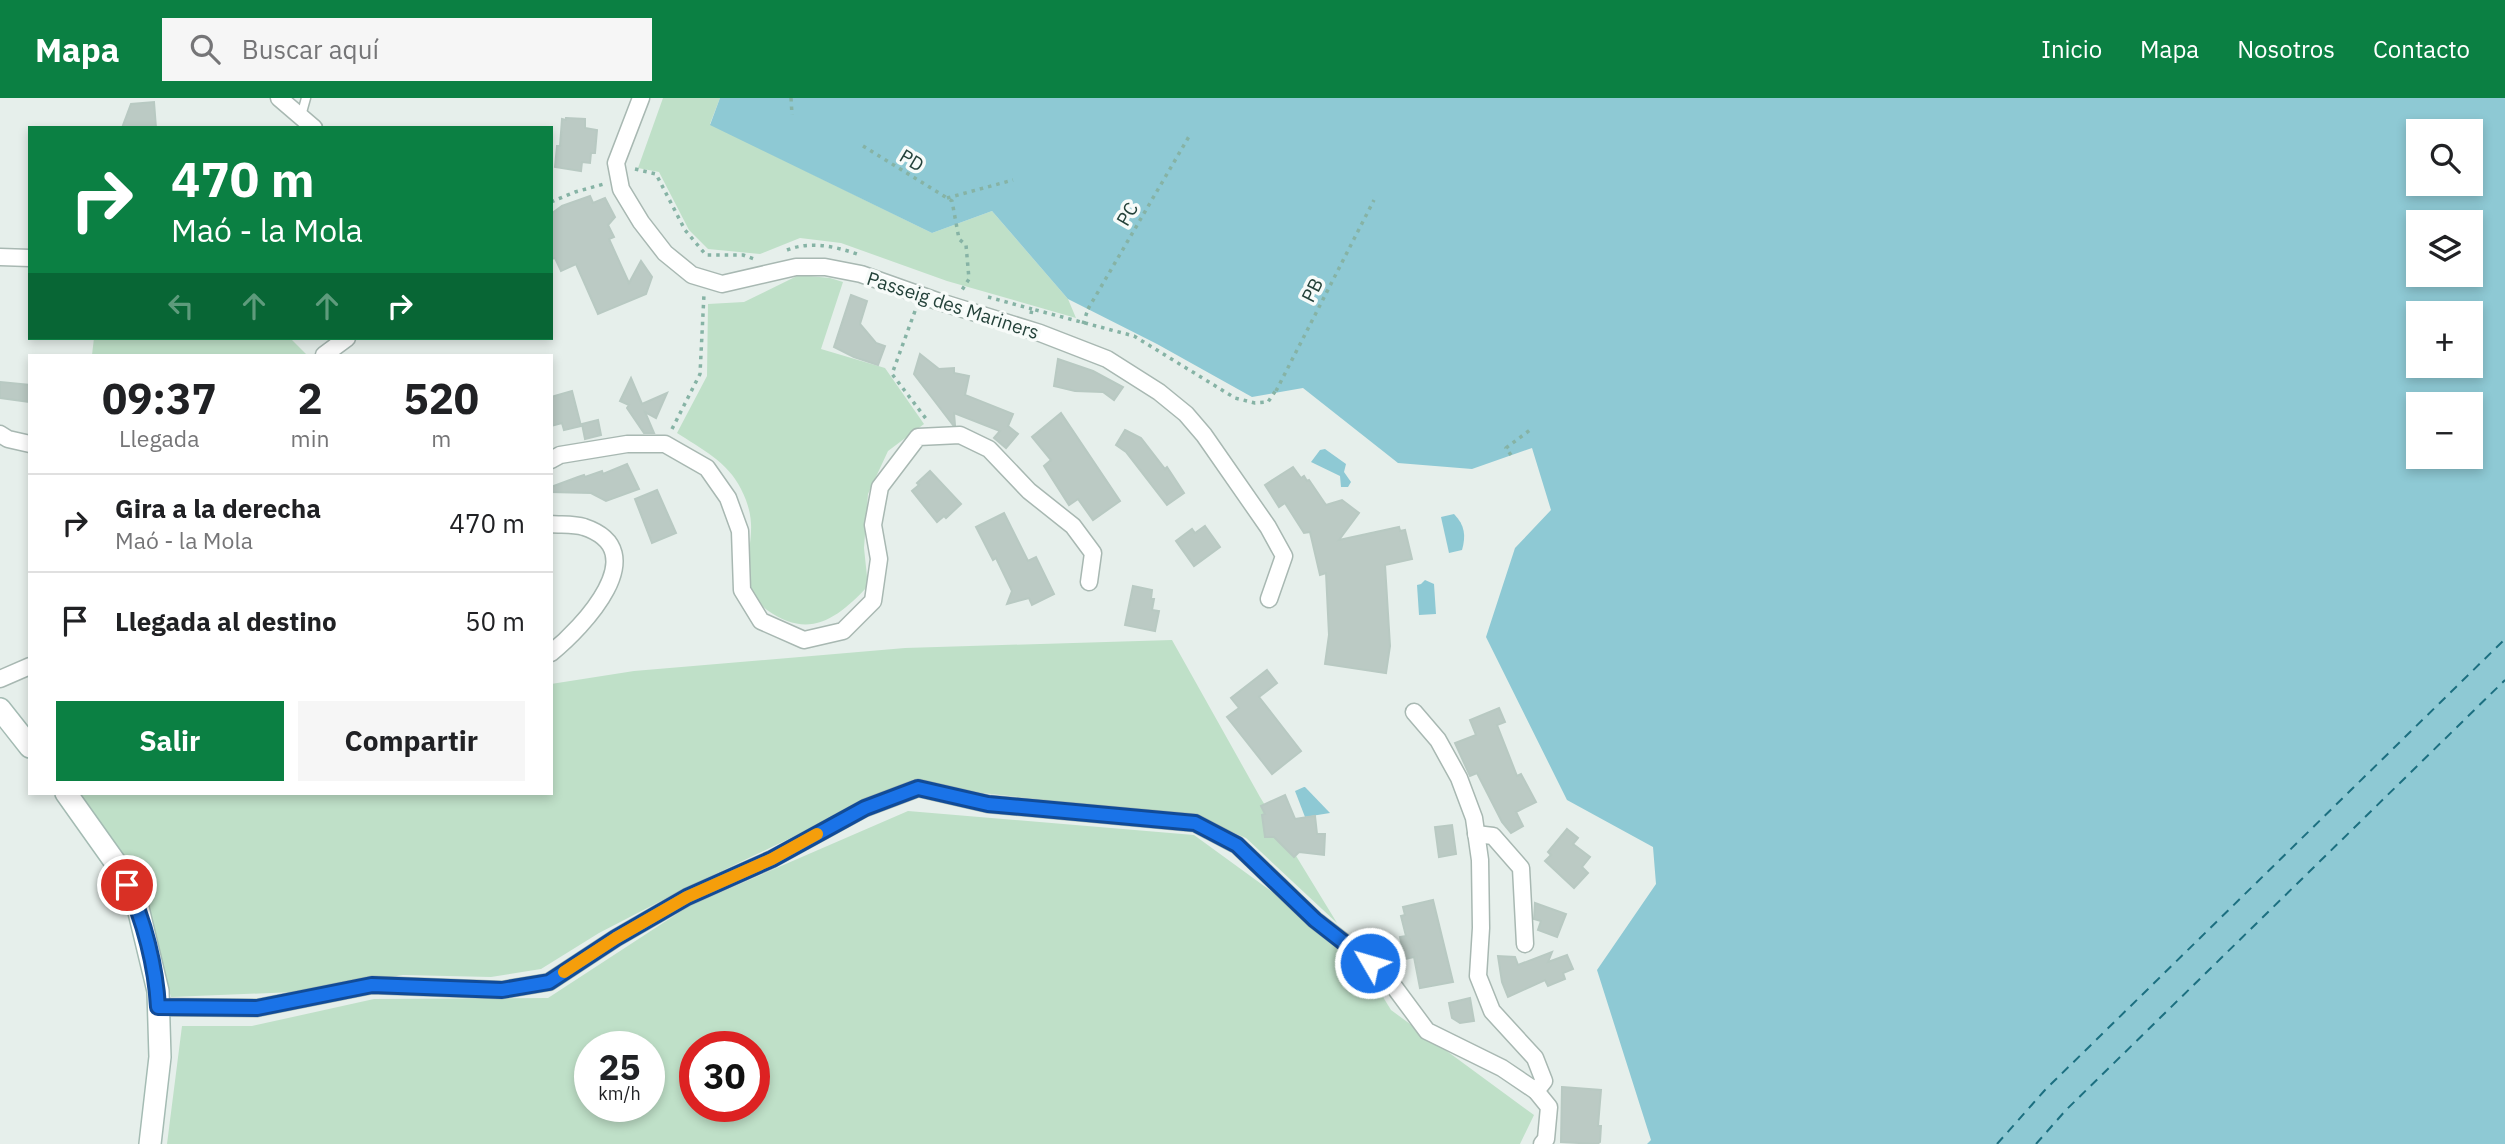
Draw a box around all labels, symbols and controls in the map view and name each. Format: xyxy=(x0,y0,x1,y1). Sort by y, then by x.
search box xyxy=(162,18,652,81)
text: Mapa xyxy=(35,28,120,71)
icon: search xyxy=(186,30,224,68)
text: Buscar aquí xyxy=(242,32,379,66)
text: Inicio xyxy=(2041,33,2102,65)
text: Mapa xyxy=(2140,33,2199,65)
text: Nosotros xyxy=(2237,33,2335,65)
text: Contacto xyxy=(2373,33,2470,65)
map controls xyxy=(2406,119,2483,469)
button: search xyxy=(2406,119,2483,196)
street label: PD xyxy=(895,143,929,177)
text: 470 m xyxy=(171,147,315,210)
icon: right xyxy=(56,154,147,245)
street label: PC xyxy=(1111,198,1143,230)
text: Maó - la Mola xyxy=(171,209,363,251)
button: layers xyxy=(2406,210,2483,287)
street label: Passeig des Mariners xyxy=(864,266,1042,344)
street label: PB xyxy=(1296,274,1328,306)
icon: left xyxy=(162,287,200,325)
icon: ahead xyxy=(235,287,273,325)
icon: ahead xyxy=(308,287,346,325)
icon: right xyxy=(381,287,419,325)
button: + xyxy=(2406,301,2483,378)
text: 09:37 xyxy=(102,371,217,426)
text: 2 xyxy=(297,371,323,426)
text: 520 xyxy=(403,371,479,426)
button: − xyxy=(2406,392,2483,469)
text: Llegada xyxy=(119,423,199,453)
text: min xyxy=(291,423,329,453)
text: m xyxy=(431,423,451,453)
text: Gira a la derecha xyxy=(115,491,321,525)
icon: right xyxy=(56,504,94,542)
text: 470 m xyxy=(449,506,525,540)
text: Maó - la Mola xyxy=(115,525,253,555)
icon: arrive xyxy=(56,602,94,640)
text: Llegada al destino xyxy=(115,604,337,638)
text: 50 m xyxy=(465,604,525,638)
button: Salir xyxy=(56,701,284,781)
button: Compartir xyxy=(298,701,525,781)
pin xyxy=(97,855,157,915)
icon: arrive xyxy=(108,866,146,904)
position arrow xyxy=(1333,926,1407,1000)
speed limit sign: 30 xyxy=(679,1031,770,1122)
text: 25 xyxy=(598,1044,641,1090)
text: km/h xyxy=(598,1082,641,1105)

